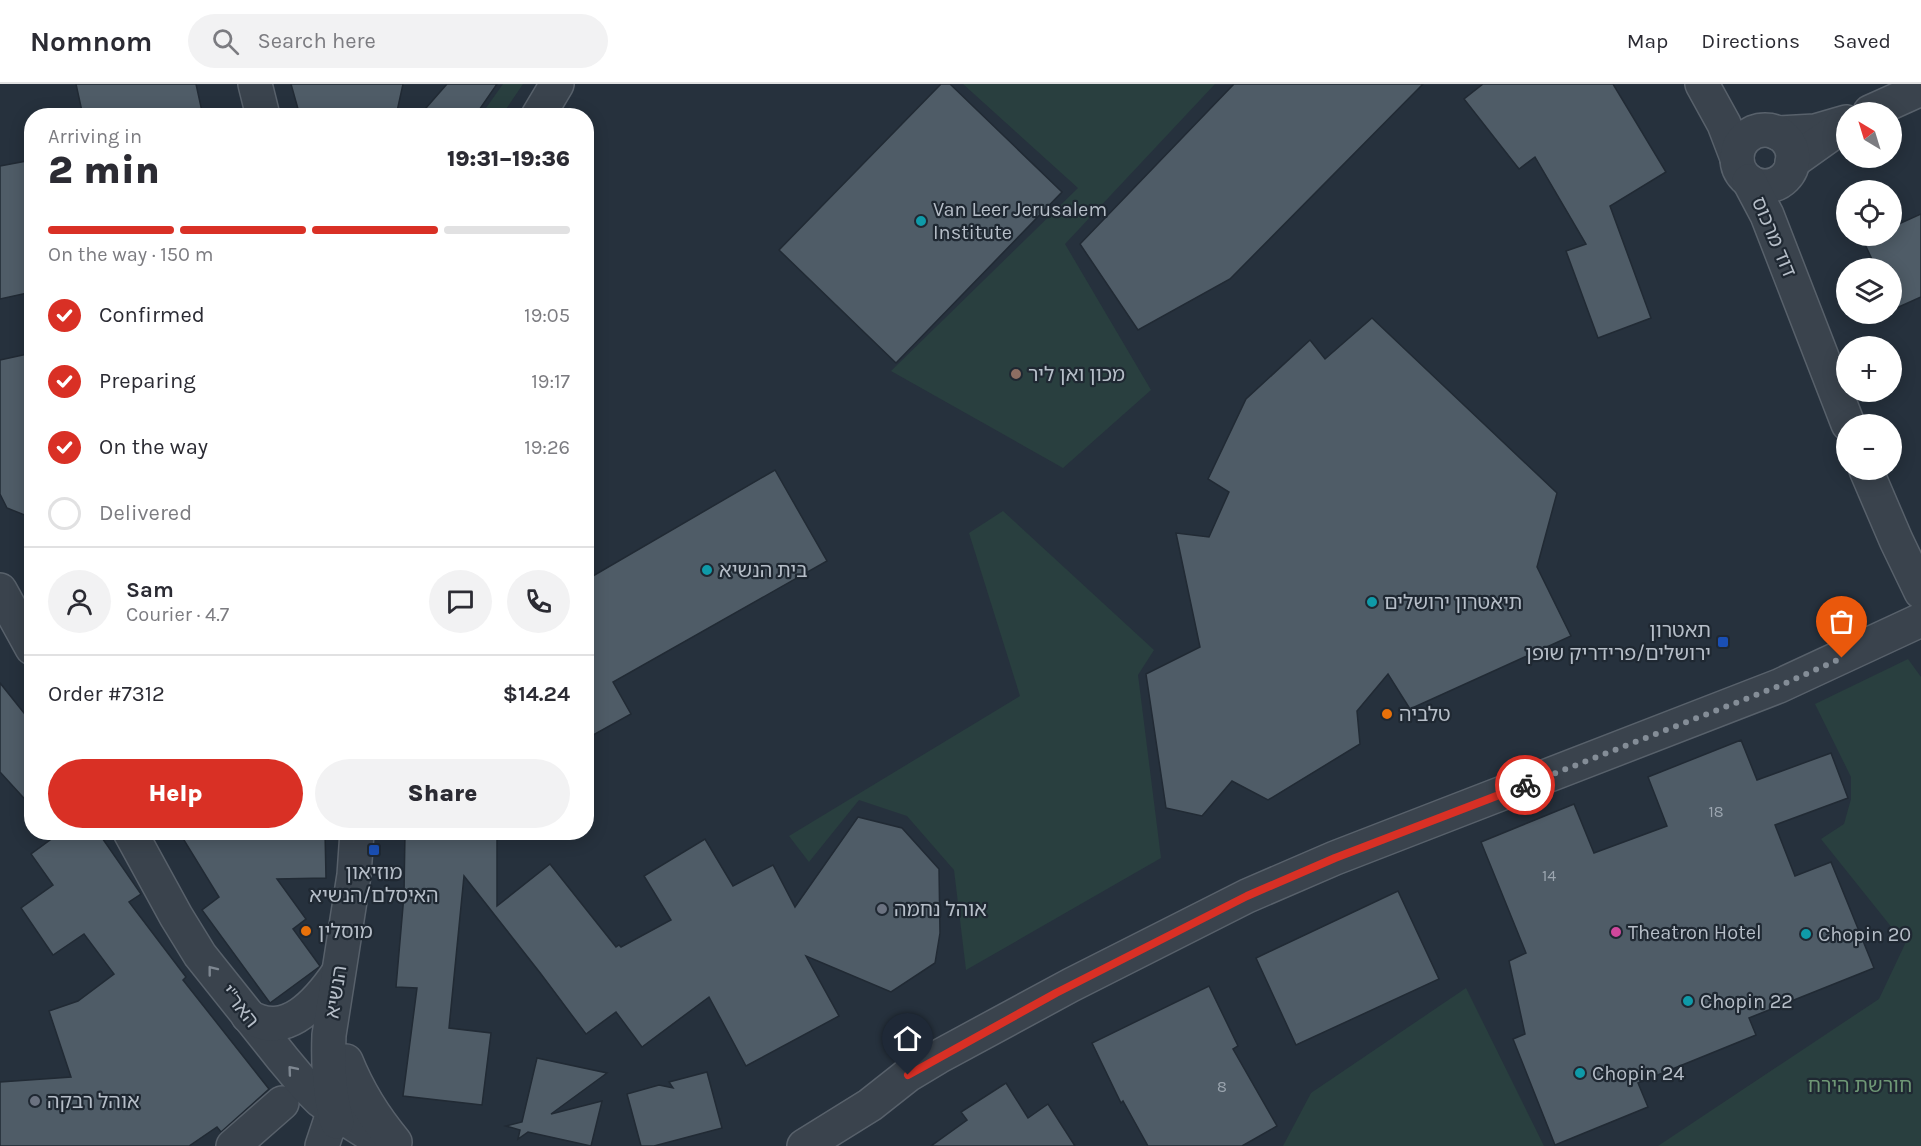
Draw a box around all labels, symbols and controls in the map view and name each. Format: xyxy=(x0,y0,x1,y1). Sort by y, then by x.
search box xyxy=(188,14,608,68)
text: Nomnom xyxy=(30,25,152,58)
icon: search xyxy=(209,25,242,58)
text: Search here xyxy=(257,28,376,54)
text: Map xyxy=(1627,29,1668,53)
text: Directions xyxy=(1701,29,1800,53)
text: Saved xyxy=(1833,29,1891,53)
north arrow xyxy=(1836,102,1902,168)
map controls xyxy=(1836,102,1902,480)
text: Arriving in xyxy=(48,125,142,148)
text: 19:31–19:36 xyxy=(447,146,570,172)
text: 2 min xyxy=(48,147,160,193)
button: locate xyxy=(1836,180,1902,246)
street label: דוד מרכוס xyxy=(1747,193,1801,281)
place label: Van Leer Jerusalem Institute xyxy=(933,198,1107,244)
marker: Van Leer Jerusalem Institute xyxy=(914,214,928,228)
text: On the way · 150 m xyxy=(48,243,213,266)
button: layers xyxy=(1836,258,1902,324)
icon: check xyxy=(48,299,81,332)
text: Confirmed xyxy=(99,302,205,328)
text: 19:05 xyxy=(524,304,570,327)
button: + xyxy=(1836,336,1902,402)
place label: מכון ואן ליר xyxy=(1028,363,1125,386)
icon: check xyxy=(48,365,81,398)
marker: מכון ואן ליר xyxy=(1009,367,1023,381)
text: Preparing xyxy=(99,368,196,394)
text: 19:17 xyxy=(531,370,570,393)
button: − xyxy=(1836,414,1902,480)
icon: check xyxy=(48,431,81,464)
text: On the way xyxy=(99,434,208,460)
text: 19:26 xyxy=(524,436,570,459)
text: Delivered xyxy=(99,500,192,526)
place label: בית הנשיא xyxy=(719,559,808,582)
marker: בית הנשיא xyxy=(700,563,714,577)
button: person xyxy=(48,570,111,633)
button: chat xyxy=(429,570,492,633)
button: phone xyxy=(507,570,570,633)
text: Sam xyxy=(126,577,174,603)
place label: תיאטרון ירושלים xyxy=(1384,591,1522,614)
marker: תיאטרון ירושלים xyxy=(1365,595,1379,609)
pin xyxy=(1816,596,1867,658)
text: Courier · 4.7 xyxy=(126,603,229,626)
icon: bag xyxy=(1825,605,1858,638)
place label: תאטרון ירושלים/פרידריק שופן xyxy=(1525,619,1711,665)
marker: תאטרון ירושלים/פרידריק שופן xyxy=(1716,635,1730,649)
text: Order #7312 xyxy=(48,681,165,707)
text: $14.24 xyxy=(503,681,570,707)
place label: טלביה xyxy=(1399,703,1451,726)
marker: טלביה xyxy=(1380,707,1394,721)
courier xyxy=(1495,755,1555,815)
button: Help xyxy=(48,759,303,828)
button: Share xyxy=(315,759,570,828)
icon: bike xyxy=(1509,769,1542,802)
house number: 18 xyxy=(1708,802,1724,821)
marker: מוזיאון האיסלם/הנשיא xyxy=(367,843,381,857)
place label: מוזיאון האיסלם/הנשיא xyxy=(309,861,439,907)
house number: 14 xyxy=(1542,866,1556,885)
place label: אוהל נחמה xyxy=(894,898,987,921)
marker: אוהל נחמה xyxy=(875,902,889,916)
place label: מוסלין xyxy=(318,920,373,943)
place label: Theatron Hotel xyxy=(1628,921,1762,944)
place label: Chopin 20 xyxy=(1818,923,1911,946)
marker: מוסלין xyxy=(299,924,313,938)
marker: Theatron Hotel xyxy=(1609,925,1623,939)
marker: Chopin 20 xyxy=(1799,927,1813,941)
street label: הנשיא xyxy=(320,964,352,1020)
one-way arrow xyxy=(208,965,219,976)
street label: האר"י xyxy=(216,980,264,1032)
place label: Chopin 22 xyxy=(1700,990,1793,1013)
marker: Chopin 22 xyxy=(1681,994,1695,1008)
pin xyxy=(882,1013,933,1075)
icon: home xyxy=(891,1022,924,1055)
place label: Chopin 24 xyxy=(1592,1062,1685,1085)
one-way arrow xyxy=(288,1066,299,1077)
marker: Chopin 24 xyxy=(1573,1066,1587,1080)
park label: חורשת הירח xyxy=(1808,1074,1912,1097)
house number: 8 xyxy=(1217,1077,1227,1096)
place label: אוהל רבקה xyxy=(47,1090,140,1113)
marker: אוהל רבקה xyxy=(28,1094,42,1108)

